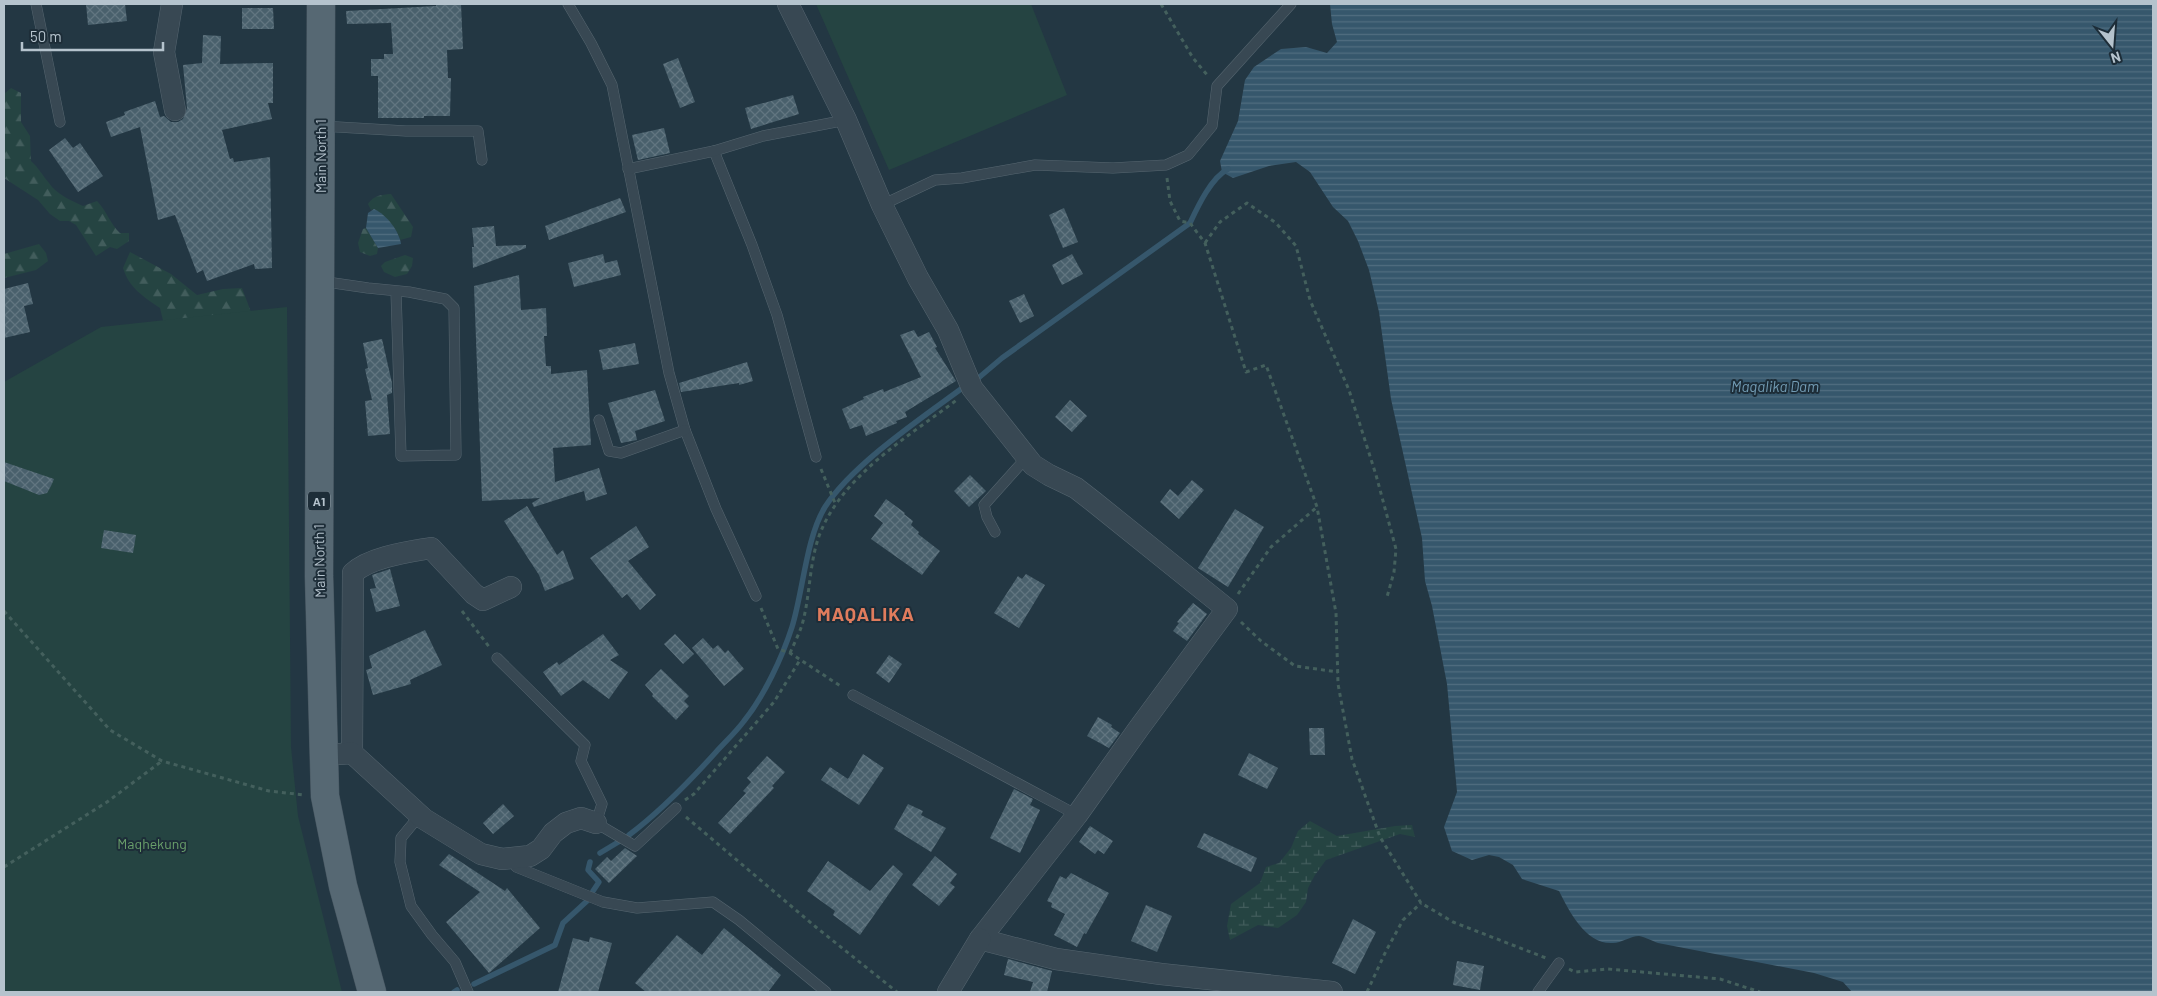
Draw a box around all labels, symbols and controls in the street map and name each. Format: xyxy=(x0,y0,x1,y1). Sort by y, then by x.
scale bar xyxy=(22,20,164,52)
north arrow xyxy=(2087,20,2137,70)
text: 50 m xyxy=(30,27,62,45)
text: N xyxy=(2109,48,2123,67)
street label: Main North 1 xyxy=(312,119,329,193)
water label: Maqalika Dam xyxy=(1731,377,1819,395)
road number: A1 xyxy=(308,492,330,511)
street label: Main North 1 xyxy=(310,524,328,598)
district label: MAQALIKA xyxy=(817,602,915,625)
park label: Maqhekung xyxy=(117,835,187,852)

